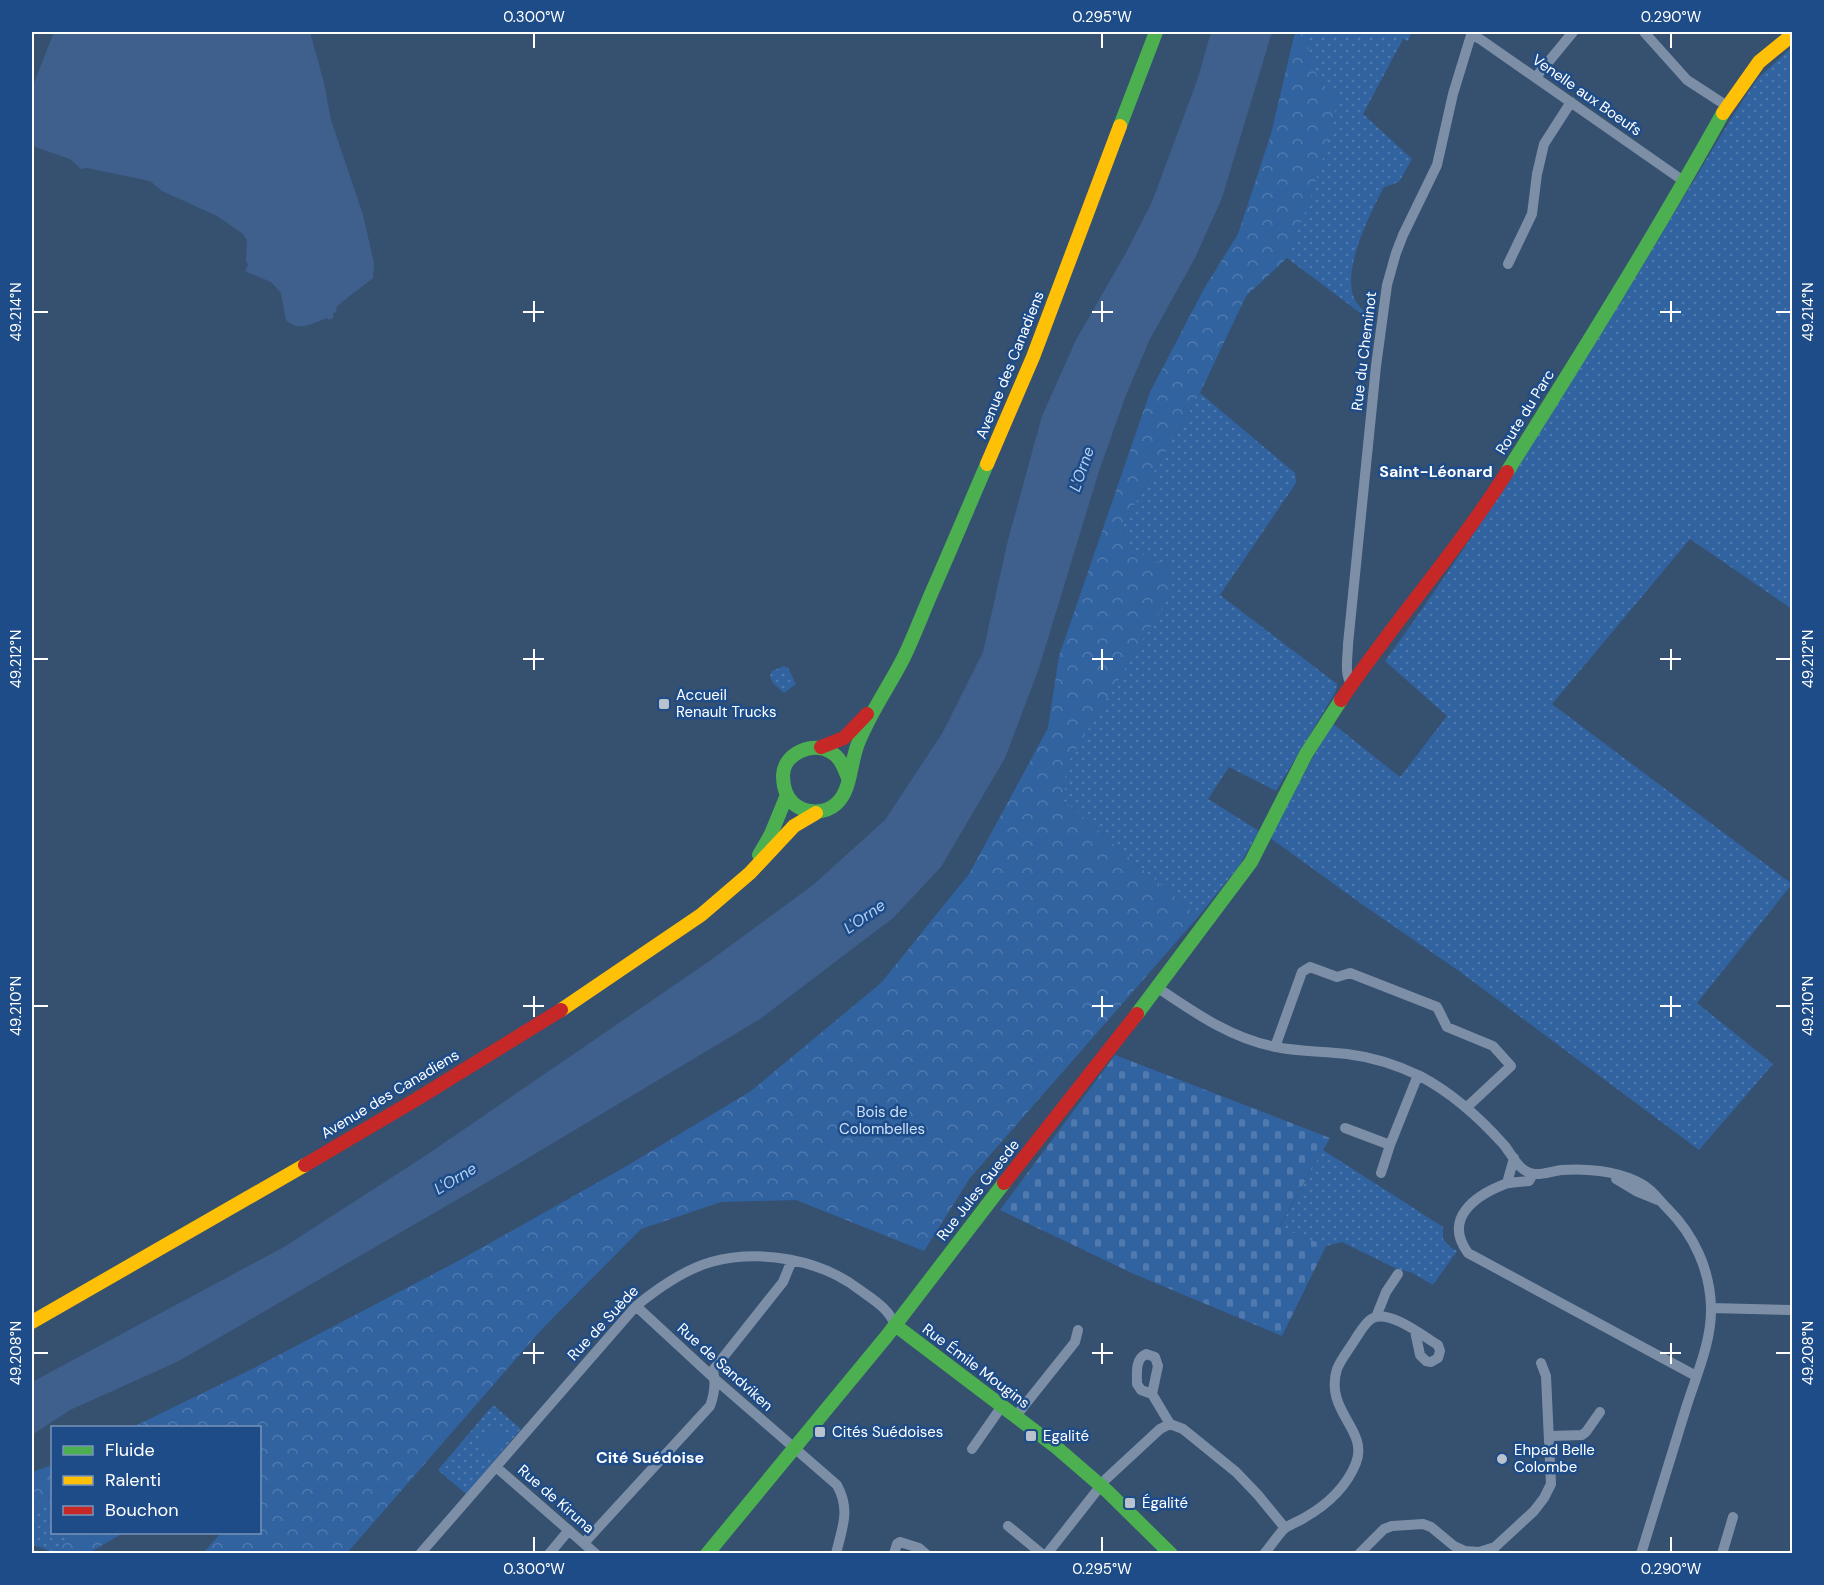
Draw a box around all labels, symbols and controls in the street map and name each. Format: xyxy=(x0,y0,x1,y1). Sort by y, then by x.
text: 0.300°W xyxy=(503,7,565,27)
text: 0.295°W xyxy=(1072,7,1132,27)
text: 0.290°W xyxy=(1641,7,1702,27)
street label: Venelle aux Boeufs xyxy=(1528,50,1646,140)
text: 49.214°N xyxy=(6,283,26,341)
text: 49.214°N xyxy=(1798,283,1818,341)
street label: Avenue des Canadiens xyxy=(971,288,1049,442)
street label: Rue du Cheminot xyxy=(1347,290,1381,412)
street label: Route du Parc xyxy=(1491,366,1559,458)
water label: L'Orne xyxy=(1064,444,1099,494)
district label: Saint-Léonard xyxy=(1379,461,1493,482)
text: 49.212°N xyxy=(6,630,26,688)
text: 49.212°N xyxy=(1798,630,1818,688)
place label: Accueil Renault Trucks xyxy=(676,685,777,722)
marker: Accueil Renault Trucks xyxy=(657,697,671,711)
water label: L'Orne xyxy=(839,895,889,938)
text: 49.210°N xyxy=(6,976,26,1036)
text: 49.210°N xyxy=(1798,976,1818,1036)
street label: Avenue des Canadiens xyxy=(317,1045,463,1143)
park label: Bois de Colombelles xyxy=(839,1102,925,1139)
street label: Rue Jules Guesde xyxy=(932,1135,1024,1245)
water label: L'Orne xyxy=(430,1158,480,1199)
street label: Rue de Suède xyxy=(563,1281,643,1365)
street label: Rue de Sandviken xyxy=(673,1319,777,1415)
street label: Rue Émile Mougins xyxy=(918,1319,1034,1413)
text: 49.208°N xyxy=(6,1321,26,1385)
text: 49.208°N xyxy=(1798,1321,1818,1385)
place label: Cités Suédoises xyxy=(832,1422,943,1442)
marker: Cités Suédoises xyxy=(813,1425,827,1439)
legend xyxy=(51,1426,261,1534)
place label: Egalité xyxy=(1043,1426,1089,1446)
marker: Egalité xyxy=(1024,1429,1038,1443)
text: Fluide xyxy=(105,1438,155,1462)
place label: Ehpad Belle Colombe xyxy=(1514,1440,1595,1477)
district label: Cité Suédoise xyxy=(596,1447,704,1468)
marker: Ehpad Belle Colombe xyxy=(1495,1452,1509,1466)
street label: Rue de Kiruna xyxy=(514,1460,598,1538)
text: Ralenti xyxy=(105,1468,161,1492)
place label: Égalité xyxy=(1142,1493,1188,1513)
marker: Égalité xyxy=(1123,1496,1137,1510)
text: Bouchon xyxy=(105,1498,179,1522)
text: 0.300°W xyxy=(503,1559,565,1579)
text: 0.295°W xyxy=(1072,1559,1132,1579)
text: 0.290°W xyxy=(1641,1559,1702,1579)

